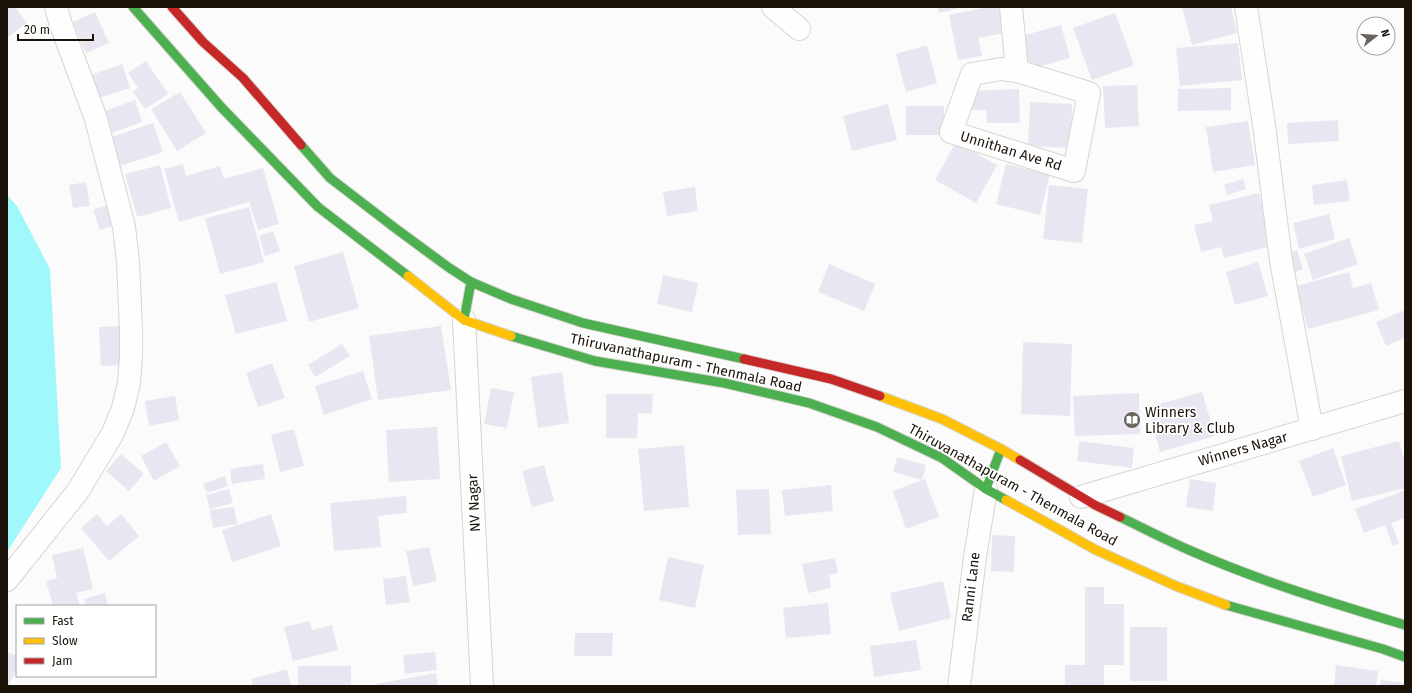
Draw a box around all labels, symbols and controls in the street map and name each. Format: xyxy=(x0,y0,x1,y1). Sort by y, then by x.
scale bar xyxy=(18,16,93,42)
north arrow xyxy=(1356,16,1396,56)
text: 20 m xyxy=(24,23,50,37)
text: N xyxy=(1378,28,1392,39)
street label: Unnithan Ave Rd xyxy=(958,127,1064,175)
street label: Thiruvanathapuram - Thenmala Road xyxy=(569,330,803,396)
place label: Winners Library & Club xyxy=(1145,404,1235,437)
library icon: Winners Library & Club xyxy=(1122,410,1142,430)
street label: Thiruvanathapuram - Thenmala Road xyxy=(906,420,1120,550)
street label: Winners Nagar xyxy=(1196,428,1290,470)
street label: NV Nagar xyxy=(464,473,484,532)
street label: Ranni Lane xyxy=(958,551,984,623)
legend xyxy=(16,605,156,677)
text: Fast xyxy=(52,614,74,628)
text: Slow xyxy=(52,634,78,648)
text: Jam xyxy=(52,654,72,668)

